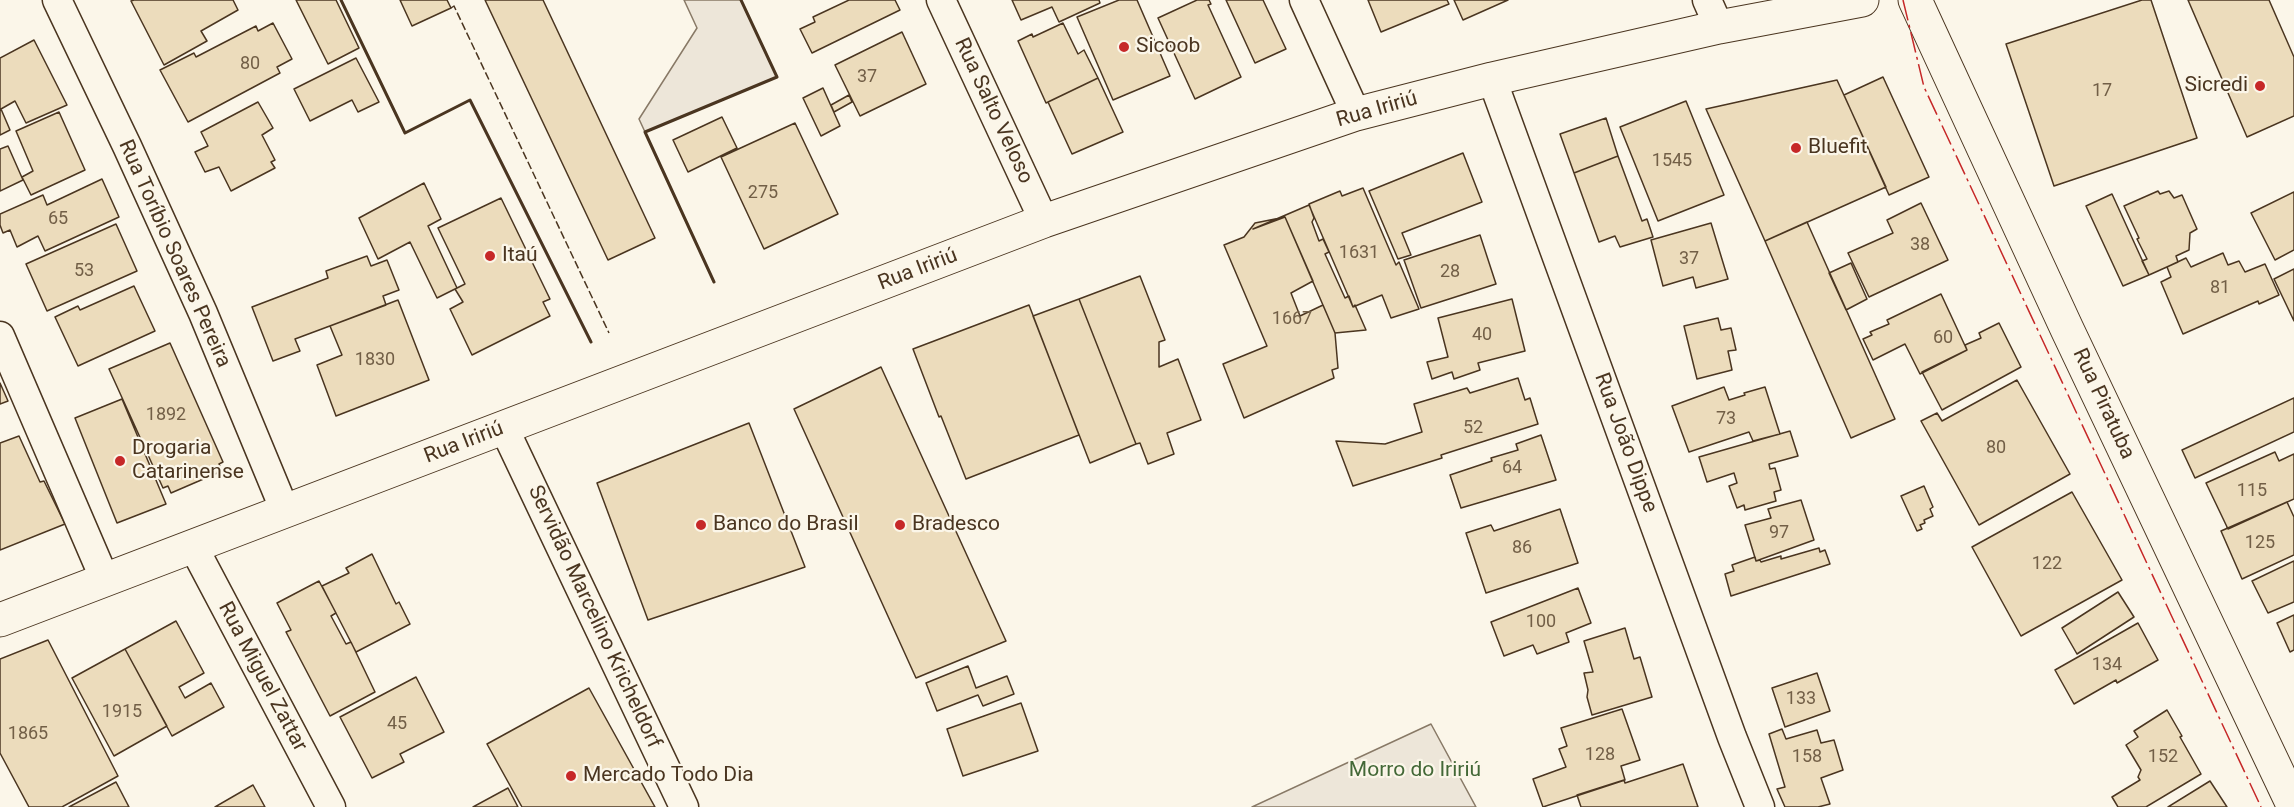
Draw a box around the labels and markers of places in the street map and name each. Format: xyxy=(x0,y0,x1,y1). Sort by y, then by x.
place label: Sicoob xyxy=(1136,34,1200,60)
marker: Sicoob xyxy=(1117,40,1131,54)
place label: Sicredi xyxy=(2184,73,2248,99)
marker: Sicredi xyxy=(2253,79,2267,93)
place label: Bluefit xyxy=(1808,135,1867,161)
marker: Bluefit xyxy=(1789,141,1803,155)
place label: Itaú xyxy=(502,243,538,269)
marker: Itaú xyxy=(483,249,497,263)
place label: Drogaria Catarinense xyxy=(132,436,244,486)
marker: Drogaria Catarinense xyxy=(113,454,127,468)
place label: Banco do Brasil xyxy=(713,512,859,538)
place label: Bradesco xyxy=(912,512,1000,538)
marker: Banco do Brasil xyxy=(694,518,708,532)
marker: Bradesco xyxy=(893,518,907,532)
place label: Mercado Todo Dia xyxy=(583,763,754,789)
marker: Mercado Todo Dia xyxy=(564,769,578,783)

